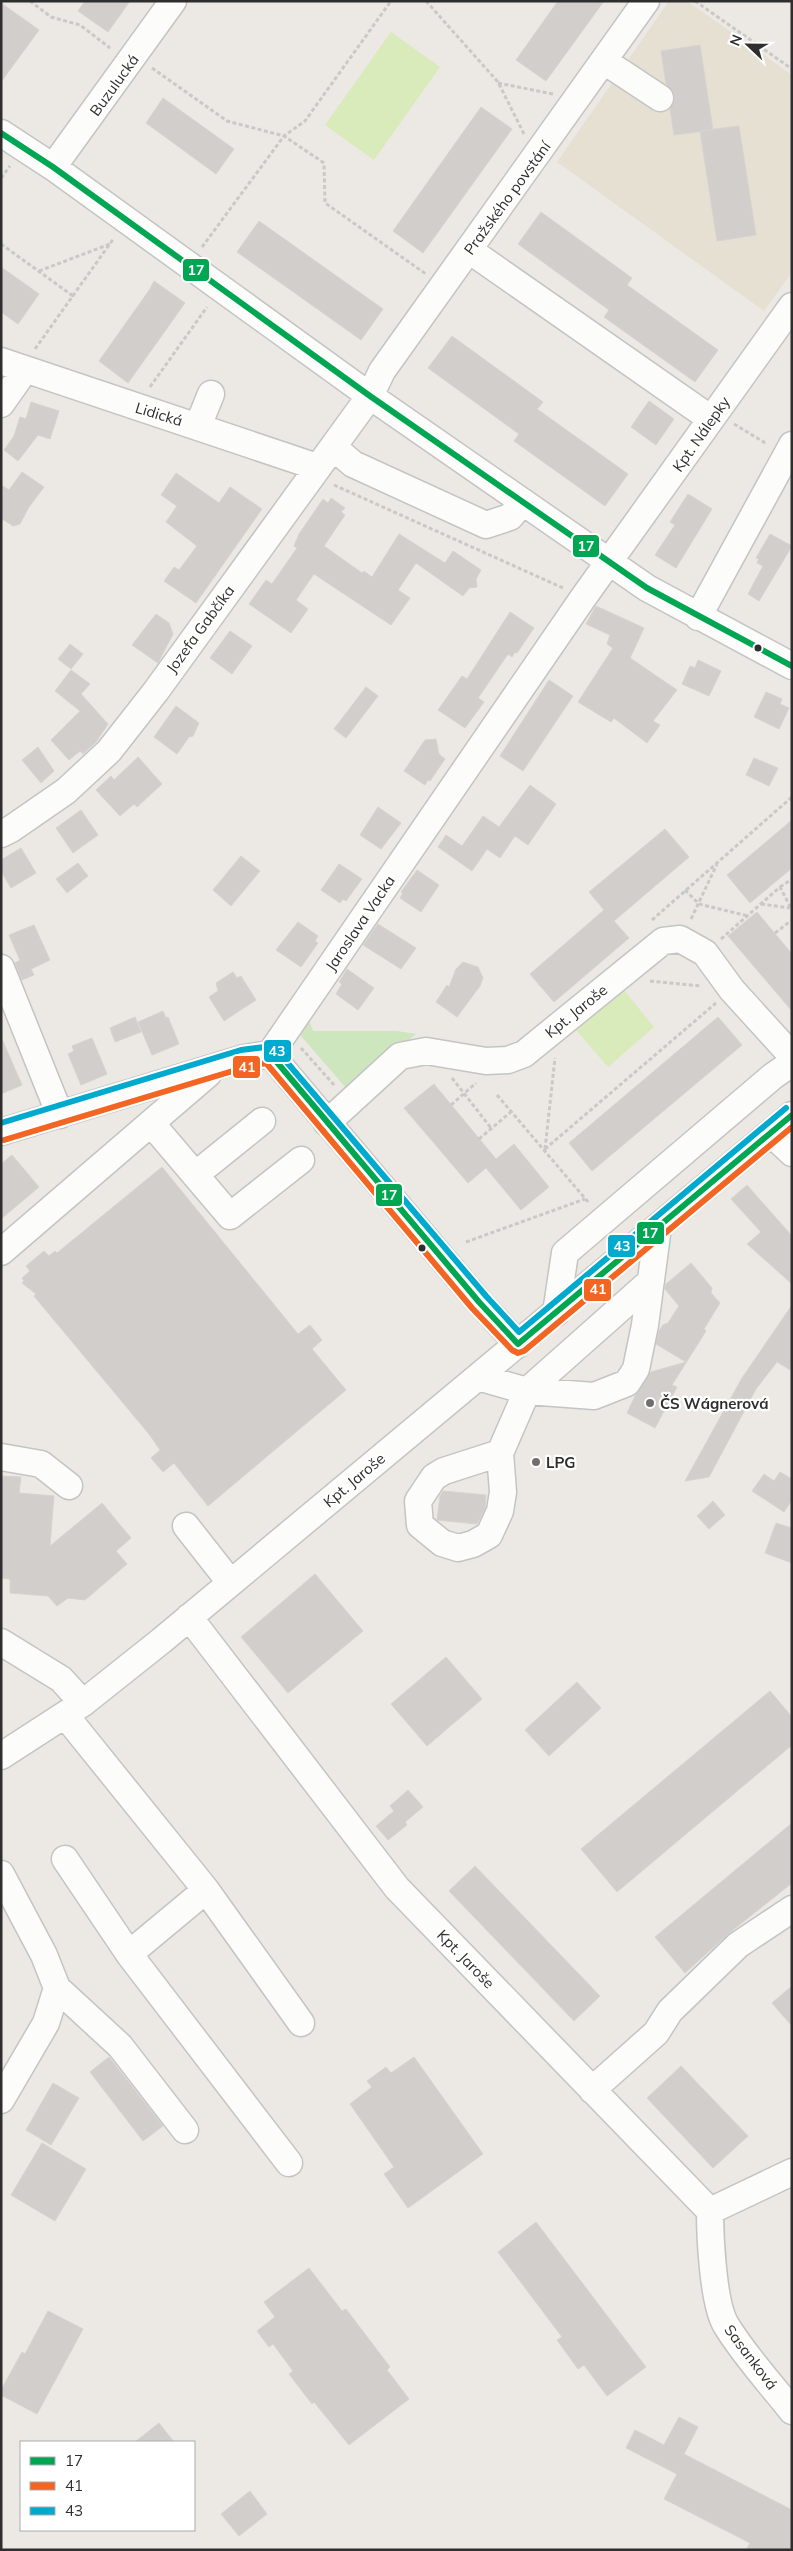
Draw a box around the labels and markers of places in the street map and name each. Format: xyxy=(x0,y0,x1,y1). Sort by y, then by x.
unlabelled marker xyxy=(753,643,763,653)
unlabelled marker xyxy=(417,1243,427,1253)
place label: ČS Wágnerová xyxy=(660,1394,769,1413)
marker: ČS Wágnerová xyxy=(644,1397,656,1409)
place label: LPG xyxy=(546,1453,575,1472)
marker: LPG xyxy=(530,1456,542,1468)

